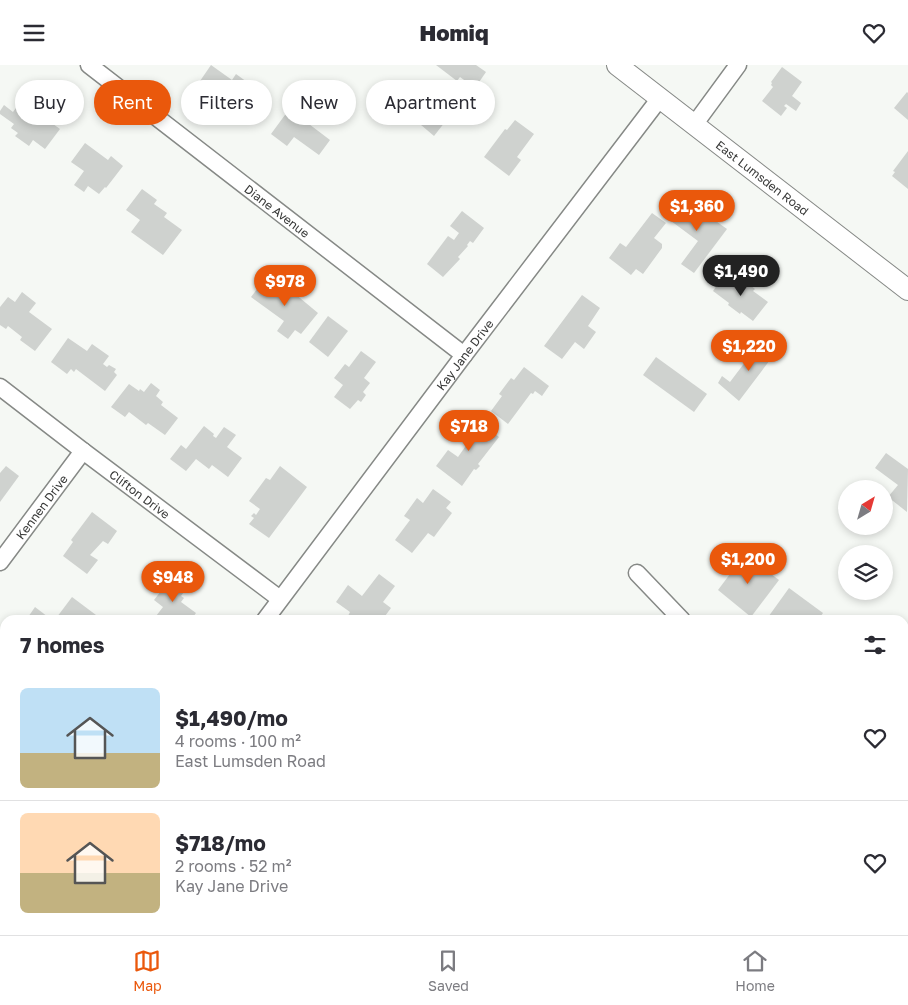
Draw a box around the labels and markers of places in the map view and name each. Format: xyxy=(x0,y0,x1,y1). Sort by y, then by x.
pin: $1,360 xyxy=(656,189,738,232)
pin: $1,490 xyxy=(700,255,782,297)
pin: $978 xyxy=(255,265,315,307)
pin: $1,220 xyxy=(708,329,790,372)
pin: $718 xyxy=(439,409,499,452)
pin: $1,200 xyxy=(707,543,789,585)
pin: $948 xyxy=(143,561,203,603)

